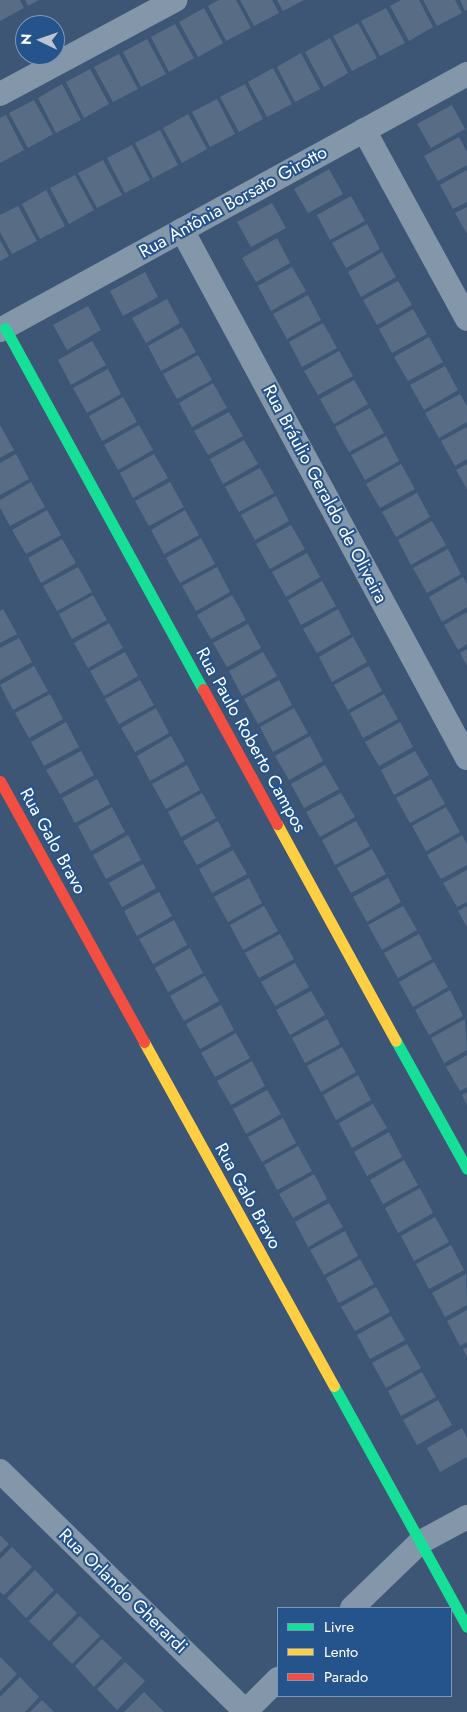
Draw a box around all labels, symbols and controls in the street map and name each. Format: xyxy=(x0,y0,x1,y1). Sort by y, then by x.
north arrow xyxy=(15,15,65,65)
text: N xyxy=(16,33,36,45)
street label: Rua Antônia Borsato Girotto xyxy=(135,141,331,263)
street label: Rua Bráulio Geraldo de Oliveira xyxy=(258,381,392,607)
street label: Rua Paulo Roberto Campos xyxy=(191,644,311,836)
street label: Rua Galo Bravo xyxy=(15,784,91,898)
street label: Rua Galo Bravo xyxy=(210,1139,286,1253)
street label: Rua Orlando Gherardi xyxy=(54,1524,192,1658)
legend xyxy=(277,1607,452,1697)
text: Livre xyxy=(324,1616,354,1638)
text: Lento xyxy=(324,1641,358,1663)
text: Parado xyxy=(324,1666,368,1688)

